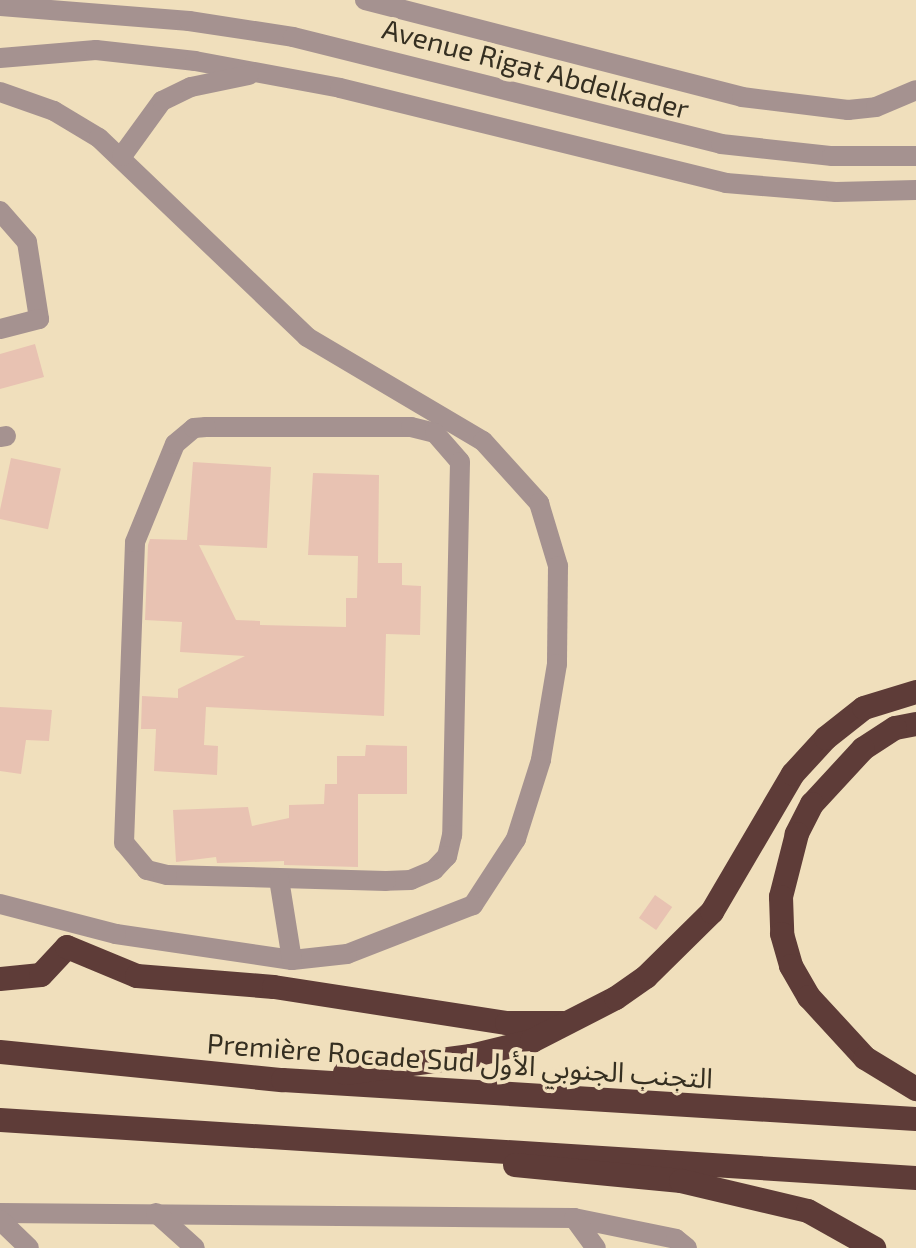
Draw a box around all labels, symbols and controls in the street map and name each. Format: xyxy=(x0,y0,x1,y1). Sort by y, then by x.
street label: Avenue Rigat Abdelkader xyxy=(379,11,693,125)
street label: Première Rocade Sud التجنب الجنوبي الأول xyxy=(206,1026,714,1094)

